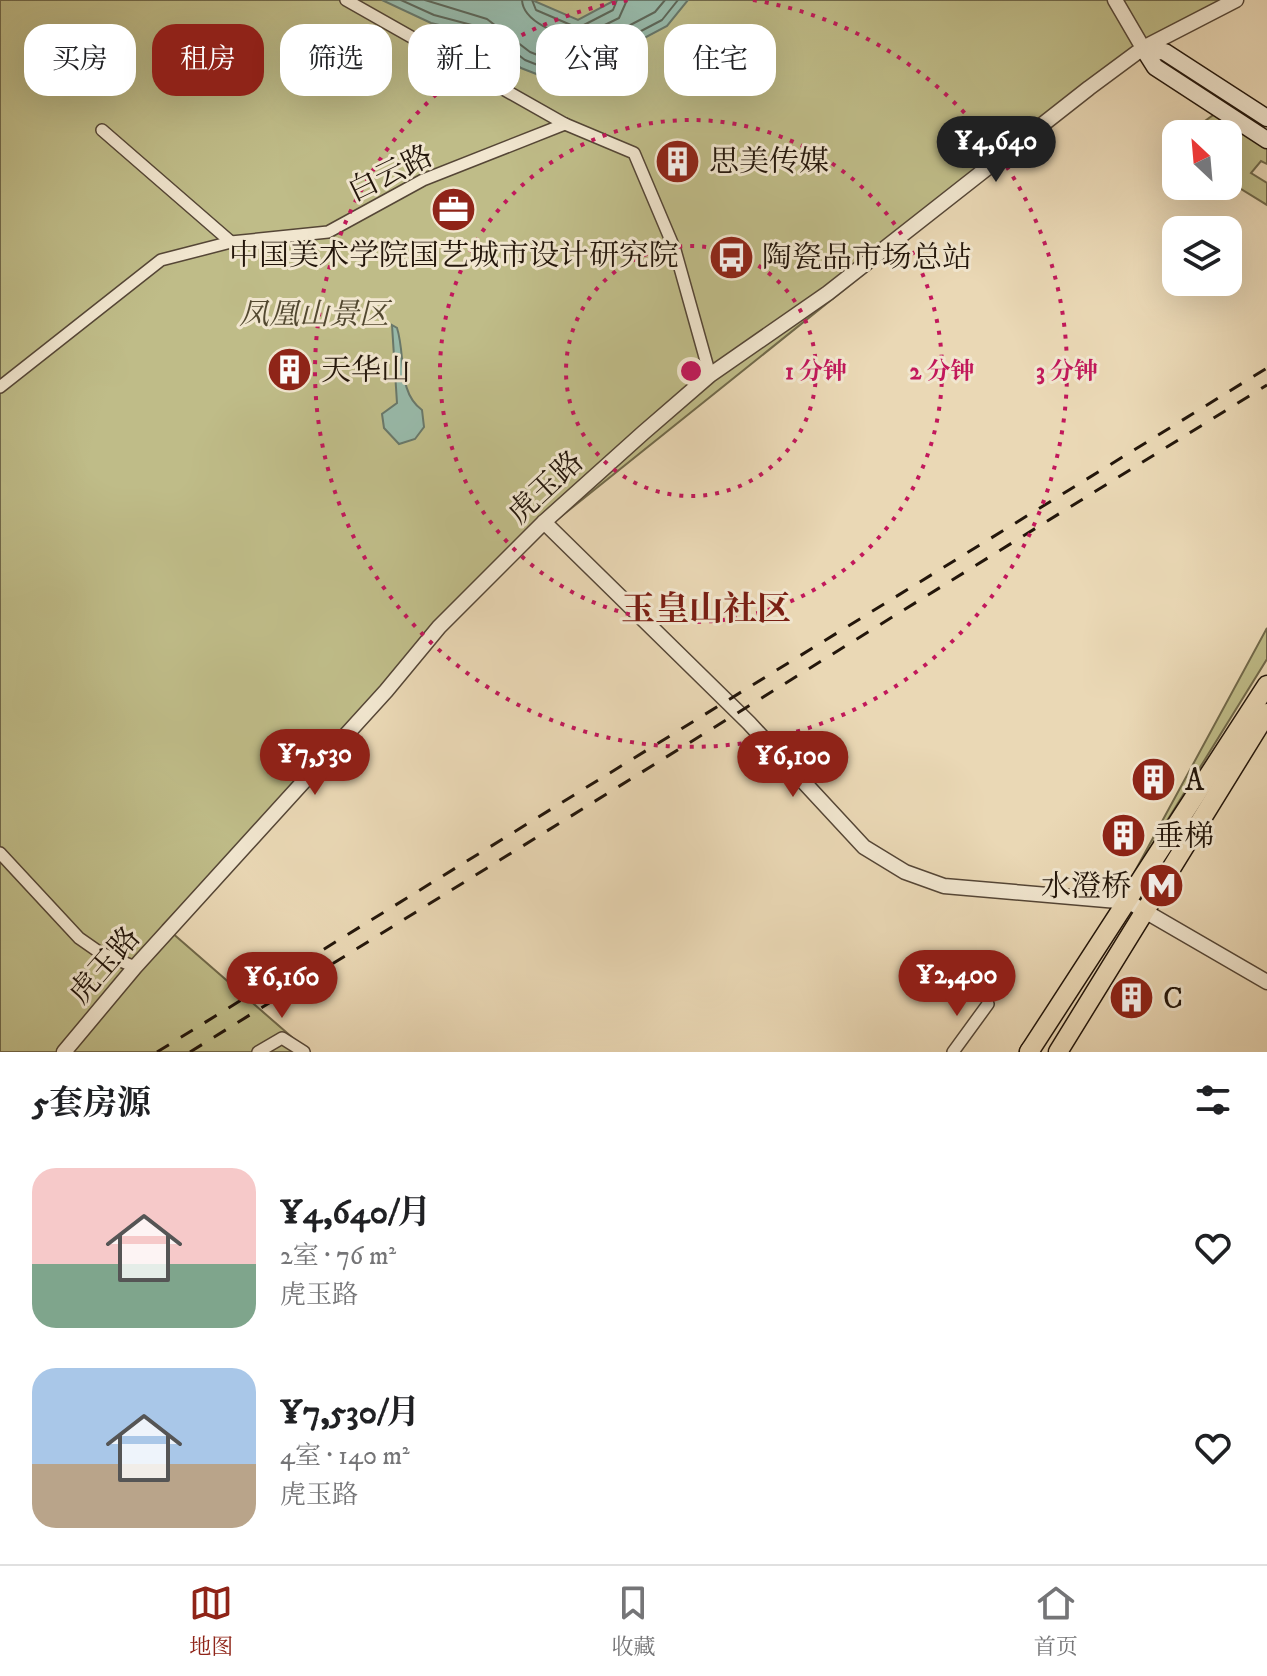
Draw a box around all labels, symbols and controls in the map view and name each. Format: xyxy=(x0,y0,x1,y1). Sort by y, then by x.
chip: 买房 xyxy=(24,24,136,96)
chip: 租房 xyxy=(152,24,264,96)
chip: 筛选 xyxy=(280,24,392,96)
chip: 新上 xyxy=(408,24,520,96)
chip: 公寓 xyxy=(536,24,648,96)
chip: 住宅 xyxy=(664,24,776,96)
pin: ¥4,640 xyxy=(931,116,1061,184)
north arrow xyxy=(1162,120,1242,200)
map controls xyxy=(1162,120,1242,296)
text: ¥4,640 xyxy=(955,125,1037,158)
building icon: 思美传媒 xyxy=(654,137,702,185)
street label: 白云路 xyxy=(342,138,439,211)
place label: 思美传媒 xyxy=(709,144,829,181)
office icon: 中国美术学院国艺城市设计研究院 xyxy=(430,185,478,233)
button: layers xyxy=(1162,216,1242,296)
bus stop icon: 陶瓷品市场总站 xyxy=(707,233,755,281)
place label: 中国美术学院国艺城市设计研究院 xyxy=(229,238,679,275)
place label: 陶瓷品市场总站 xyxy=(762,240,972,277)
park label: 凤凰山景区 xyxy=(239,297,393,334)
building icon: 天华山 xyxy=(266,346,314,394)
place label: 天华山 xyxy=(321,353,411,390)
centre of rings xyxy=(677,357,705,385)
text: 1 分钟 xyxy=(785,357,847,387)
text: 2 分钟 xyxy=(910,357,974,387)
text: 3 分钟 xyxy=(1036,357,1098,387)
street label: 虎玉路 xyxy=(500,444,592,532)
district label: 玉皇山社区 xyxy=(621,589,791,631)
pin: ¥7,530 xyxy=(250,729,380,797)
pin: ¥6,100 xyxy=(728,731,858,799)
text: ¥7,530 xyxy=(278,738,352,771)
text: ¥6,100 xyxy=(755,740,831,773)
building icon: A xyxy=(1130,756,1178,804)
place label: A xyxy=(1185,763,1205,800)
building icon: 垂梯 xyxy=(1099,812,1147,860)
place label: 垂梯 xyxy=(1154,819,1214,856)
metro station icon: 水澄桥 xyxy=(1138,862,1186,910)
place label: 水澄桥 xyxy=(1041,869,1131,906)
street label: 虎玉路 xyxy=(62,920,149,1012)
pin: ¥2,400 xyxy=(892,950,1022,1018)
pin: ¥6,160 xyxy=(217,952,347,1020)
text: ¥2,400 xyxy=(917,959,997,992)
text: ¥6,160 xyxy=(245,961,319,994)
building icon: C xyxy=(1108,974,1156,1022)
place label: C xyxy=(1163,981,1183,1018)
icon: filters xyxy=(1191,1078,1235,1122)
text: 5套房源 xyxy=(32,1083,151,1125)
text: ¥4,640/月 xyxy=(280,1192,431,1234)
icon: home xyxy=(96,1200,192,1296)
icon: heart xyxy=(1191,1226,1235,1270)
text: 2室 · 76 m² xyxy=(280,1240,396,1273)
text: 虎玉路 xyxy=(280,1279,358,1312)
text: ¥7,530/月 xyxy=(280,1392,420,1434)
icon: home xyxy=(96,1400,192,1496)
icon: heart xyxy=(1191,1426,1235,1470)
text: 4室 · 140 m² xyxy=(280,1440,410,1473)
text: 虎玉路 xyxy=(280,1479,358,1512)
tab: 地图 xyxy=(189,1581,233,1661)
tab: 收藏 xyxy=(611,1581,656,1661)
tab: 首页 xyxy=(1034,1581,1078,1661)

